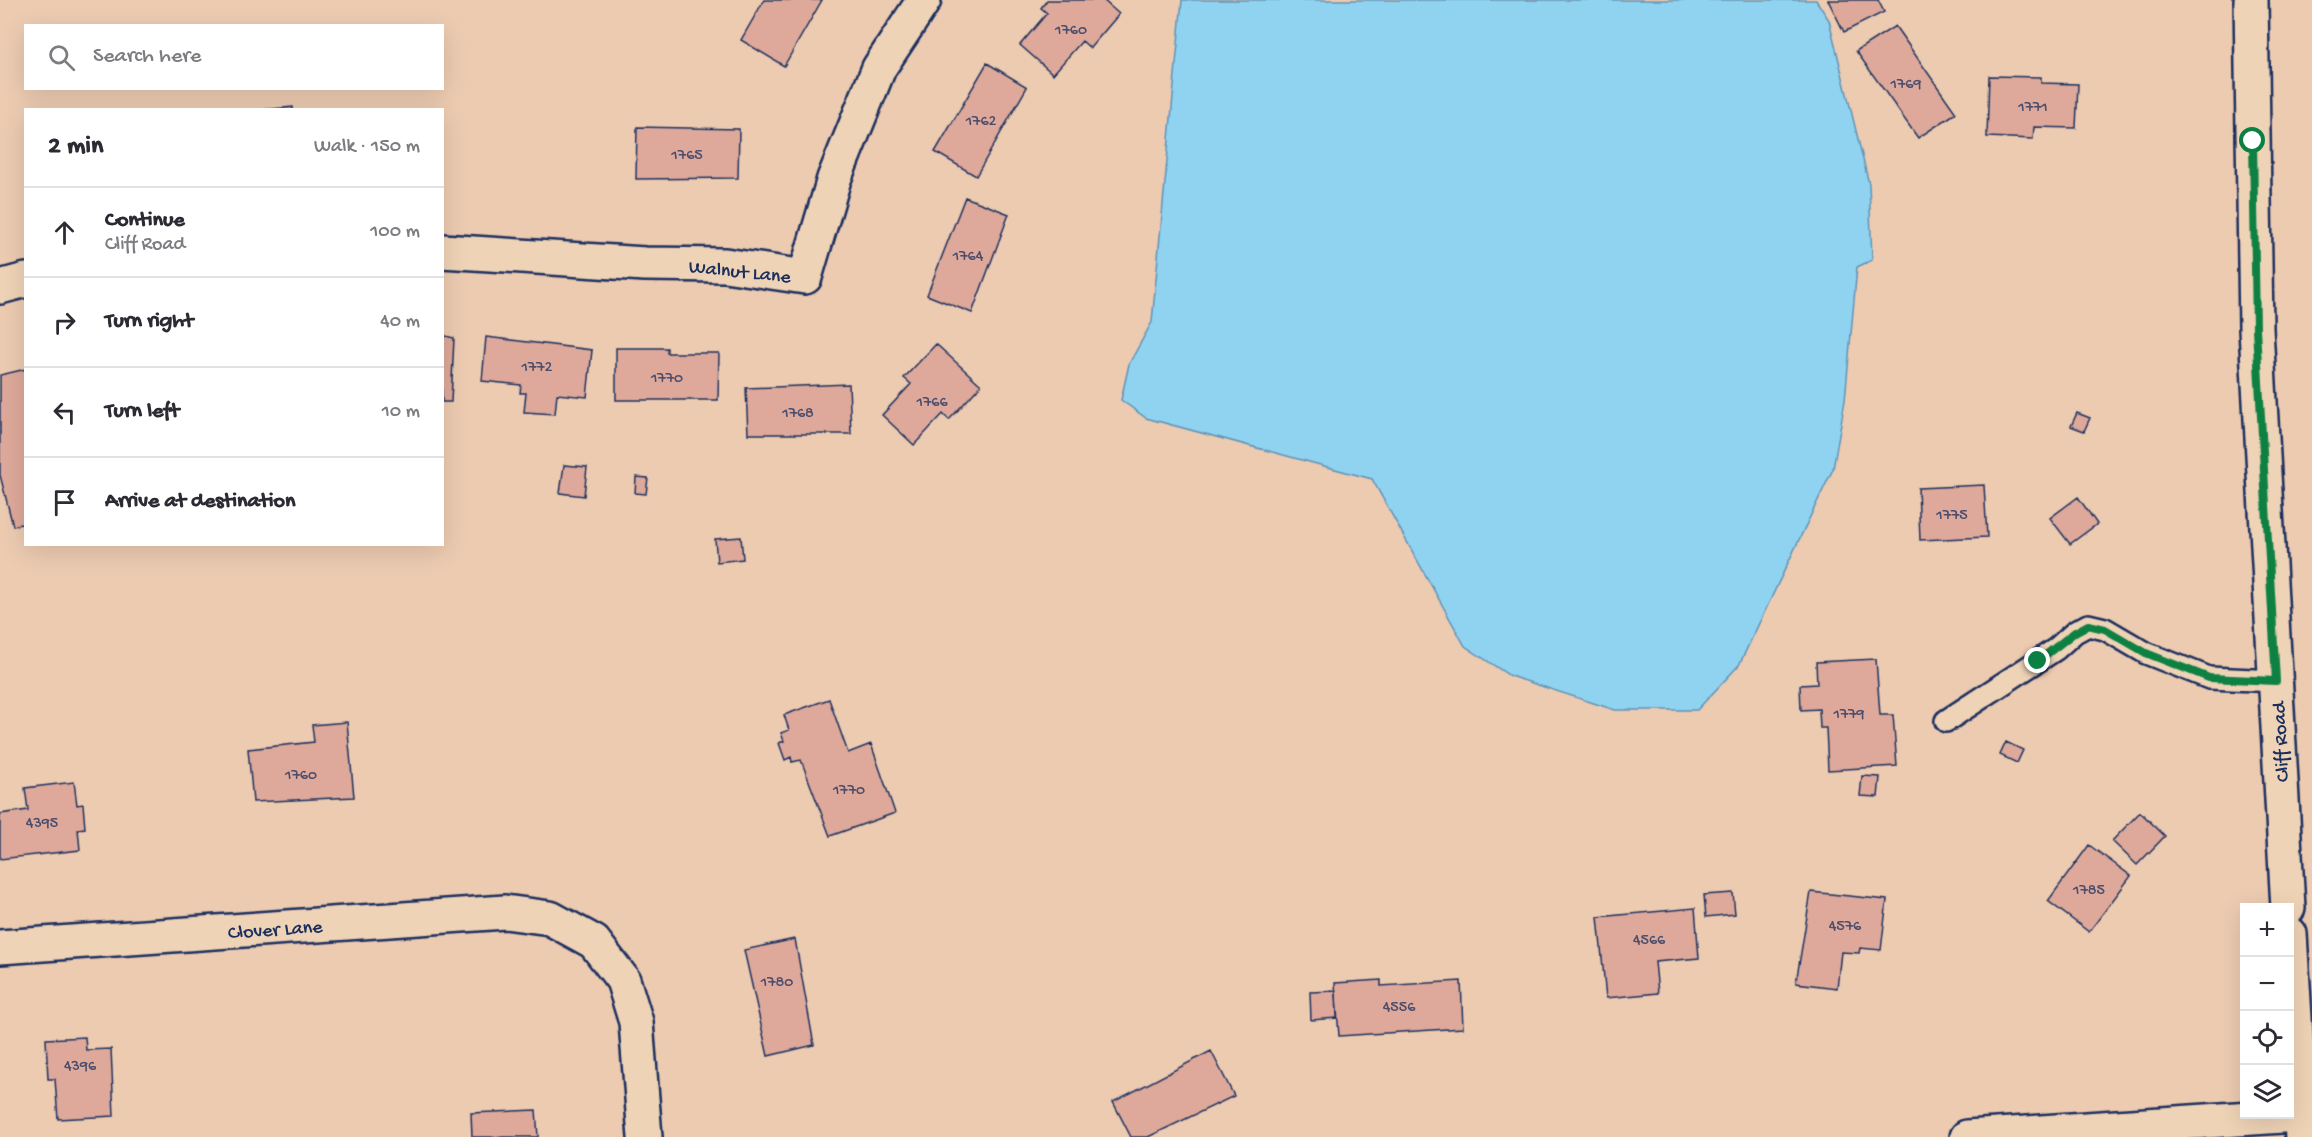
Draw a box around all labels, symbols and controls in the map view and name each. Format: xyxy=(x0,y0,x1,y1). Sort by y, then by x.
house number: 1760 xyxy=(1054,22,1087,41)
search box xyxy=(24,24,444,90)
icon: search xyxy=(45,41,78,74)
text: Search here xyxy=(93,44,201,70)
house number: 1769 xyxy=(1890,76,1921,95)
house number: 1771 xyxy=(2017,99,2048,118)
house number: 1762 xyxy=(965,113,997,132)
route start xyxy=(2239,127,2265,153)
text: 2 min xyxy=(48,132,103,163)
text: Walk · 150 m xyxy=(314,136,420,159)
house number: 1765 xyxy=(670,147,703,166)
text: Continue xyxy=(105,208,185,234)
icon: ahead xyxy=(48,216,81,249)
text: 100 m xyxy=(370,221,420,244)
text: Cliff Road xyxy=(105,234,185,257)
house number: 1764 xyxy=(952,248,984,267)
street label: Walnut Lane xyxy=(687,257,792,290)
icon: right xyxy=(48,306,81,339)
text: Turn right xyxy=(105,309,193,335)
text: 40 m xyxy=(380,311,420,334)
house number: 1772 xyxy=(521,359,553,378)
house number: 1770 xyxy=(650,370,683,389)
house number: 1766 xyxy=(916,394,948,413)
icon: left xyxy=(48,396,81,429)
text: Turn left xyxy=(105,399,179,425)
text: 10 m xyxy=(382,401,420,424)
house number: 1768 xyxy=(781,405,814,424)
icon: arrive xyxy=(48,486,81,519)
text: Arrive at destination xyxy=(105,489,295,515)
house number: 1775 xyxy=(1935,507,1968,526)
route end xyxy=(2024,647,2050,673)
street label: Cliff Road xyxy=(2269,699,2296,782)
house number: 1779 xyxy=(1832,706,1865,725)
house number: 1760 xyxy=(284,767,317,786)
house number: 1770 xyxy=(832,782,865,801)
house number: 4395 xyxy=(26,815,58,834)
house number: 1785 xyxy=(2072,882,2105,901)
map controls xyxy=(2240,903,2294,1119)
button: + xyxy=(2240,903,2294,957)
street label: Clover Lane xyxy=(227,917,324,946)
house number: 4576 xyxy=(1829,918,1862,937)
house number: 4566 xyxy=(1633,932,1666,951)
button: − xyxy=(2240,957,2294,1011)
house number: 1780 xyxy=(760,974,793,993)
house number: 4556 xyxy=(1383,999,1416,1018)
button: locate xyxy=(2240,1011,2294,1065)
house number: 4396 xyxy=(64,1058,97,1077)
button: layers xyxy=(2240,1065,2294,1119)

